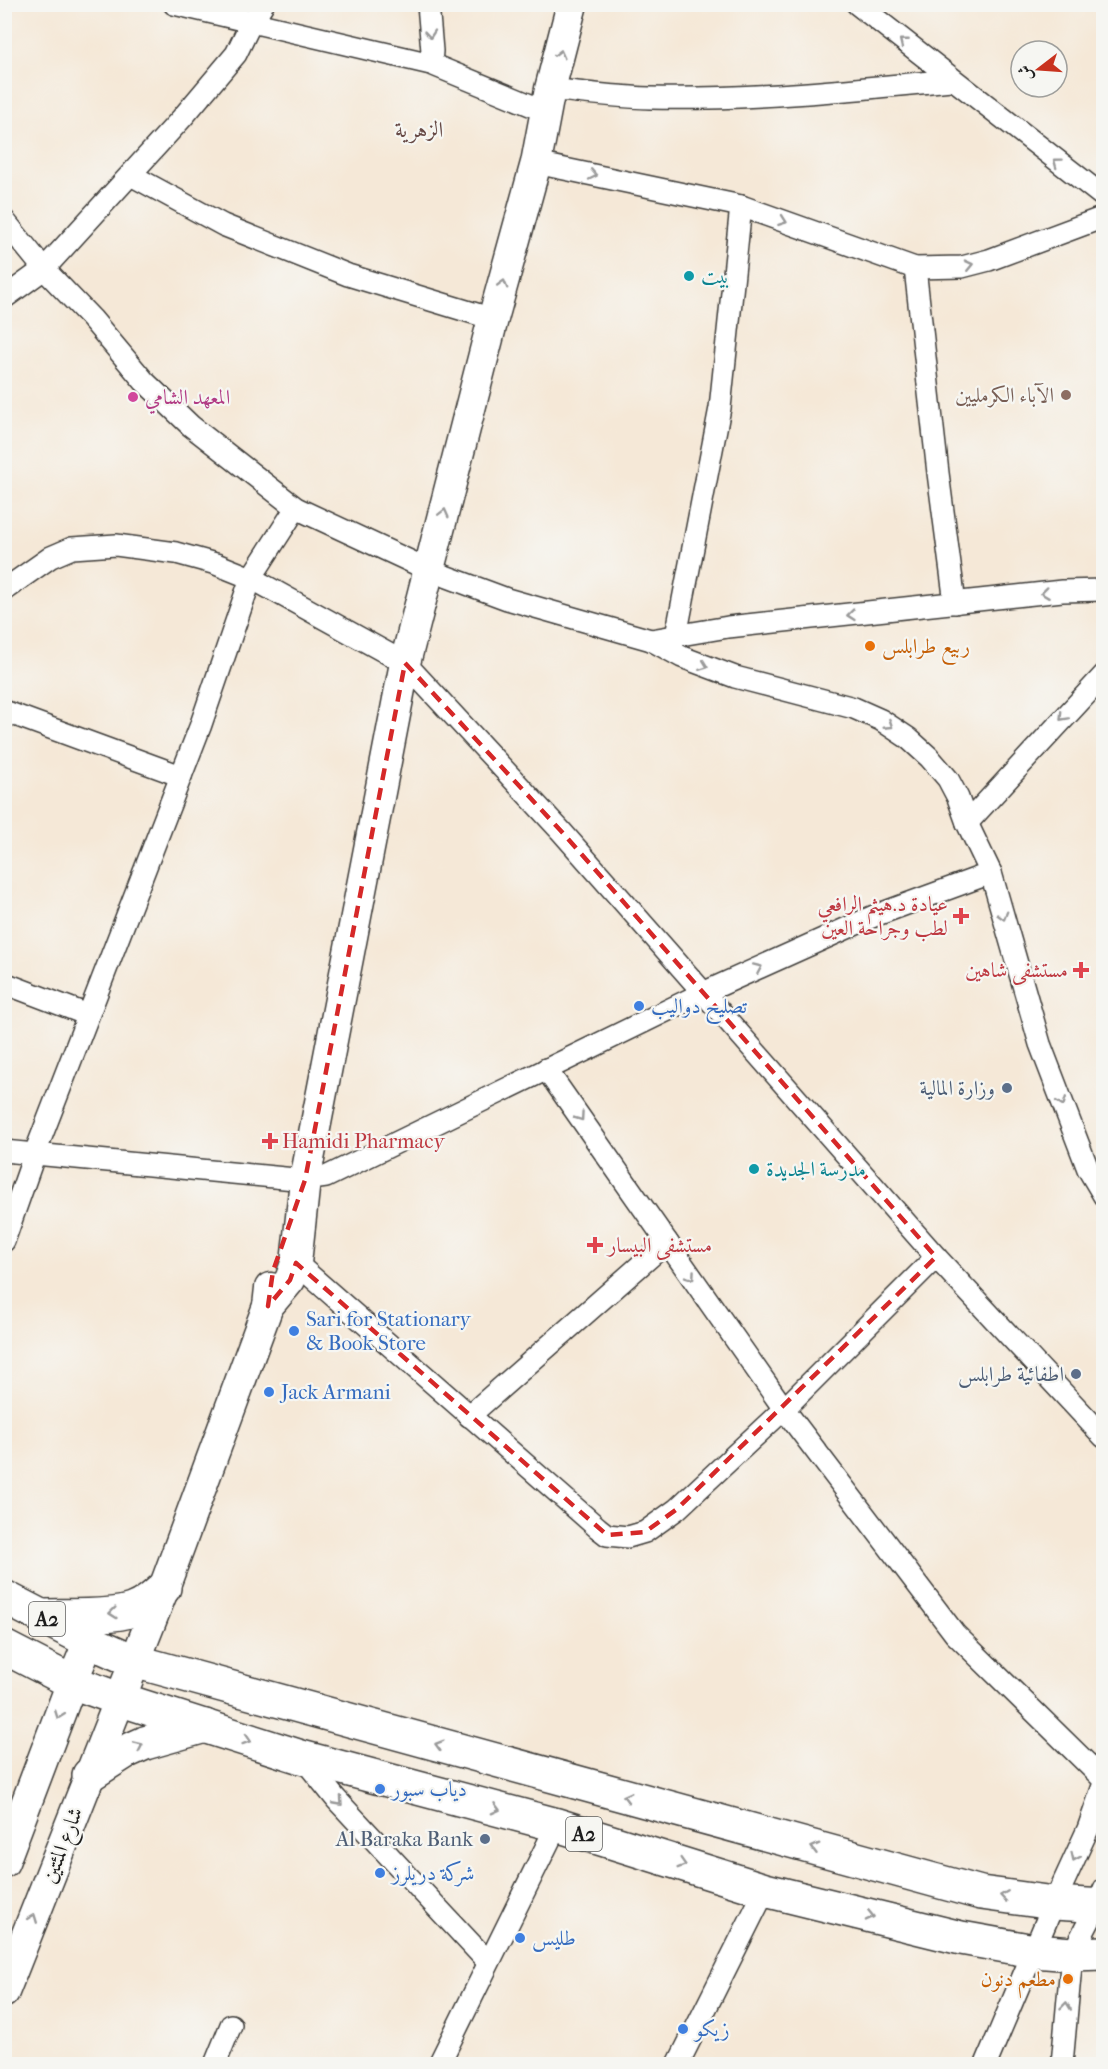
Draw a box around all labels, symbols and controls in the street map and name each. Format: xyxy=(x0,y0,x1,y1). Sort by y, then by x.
one-way arrow xyxy=(424,30,437,39)
one-way arrow xyxy=(899,38,910,49)
north arrow xyxy=(1009,39,1069,99)
one-way arrow xyxy=(552,49,565,59)
text: ش xyxy=(1014,63,1037,84)
district label: الزهرية xyxy=(395,117,443,144)
one-way arrow xyxy=(1053,158,1064,169)
one-way arrow xyxy=(588,168,598,181)
one-way arrow xyxy=(777,213,787,226)
one-way arrow xyxy=(964,259,974,272)
place label: بيت xyxy=(701,264,730,289)
marker: بيت xyxy=(682,269,696,283)
one-way arrow xyxy=(496,279,508,289)
place label: الآباء الكرمليين xyxy=(955,382,1054,408)
place label: المعهد الشامي xyxy=(145,385,230,414)
marker: الآباء الكرمليين xyxy=(1059,388,1073,402)
marker: المعهد الشامي xyxy=(126,390,140,404)
one-way arrow xyxy=(436,508,449,518)
one-way arrow xyxy=(1041,586,1050,599)
one-way arrow xyxy=(847,608,856,621)
place label: ربيع طرابلس xyxy=(882,634,970,665)
marker: ربيع طرابلس xyxy=(863,639,877,653)
one-way arrow xyxy=(697,659,708,671)
one-way arrow xyxy=(1059,710,1070,721)
one-way arrow xyxy=(882,718,893,729)
place label: عيادة د.هيثم الرافعي لطب وجراحة العين xyxy=(818,892,948,942)
marker: عيادة د.هيثم الرافعي لطب وجراحة العين xyxy=(952,907,970,925)
one-way arrow xyxy=(996,910,1008,921)
place label: مستشفى شاهين xyxy=(965,958,1068,985)
marker: مستشفى شاهين xyxy=(1072,961,1090,979)
one-way arrow xyxy=(752,963,763,975)
place label: تصليح دواليب xyxy=(651,994,748,1025)
marker: تصليح دواليب xyxy=(632,999,646,1013)
place label: وزارة المالية xyxy=(919,1076,995,1100)
marker: وزارة المالية xyxy=(1000,1081,1014,1095)
one-way arrow xyxy=(1055,1096,1067,1107)
one-way arrow xyxy=(573,1110,584,1121)
place label: Hamidi Pharmacy xyxy=(282,1129,445,1153)
marker: Hamidi Pharmacy xyxy=(263,1134,277,1148)
place label: مدرسة الجديدة xyxy=(766,1157,866,1182)
marker: مدرسة الجديدة xyxy=(747,1162,761,1176)
place label: مستشفی البيسار xyxy=(606,1233,712,1260)
marker: مستشفی البيسار xyxy=(586,1236,604,1254)
one-way arrow xyxy=(684,1270,695,1281)
place label: Sari for Stationary & Book Store xyxy=(306,1307,472,1355)
marker: Sari for Stationary & Book Store xyxy=(287,1324,301,1338)
place label: اطفائية طرابلس xyxy=(958,1362,1064,1388)
marker: اطفائية طرابلس xyxy=(1069,1367,1083,1381)
place label: Jack Armani xyxy=(279,1380,391,1404)
marker: Jack Armani xyxy=(262,1385,276,1399)
road number: A2 xyxy=(29,1602,65,1636)
one-way arrow xyxy=(108,1606,117,1619)
one-way arrow xyxy=(54,1709,67,1720)
one-way arrow xyxy=(241,1732,252,1745)
one-way arrow xyxy=(434,1740,444,1752)
one-way arrow xyxy=(133,1741,144,1753)
place label: دياب سبور xyxy=(390,1777,467,1802)
marker: دياب سبور xyxy=(373,1782,387,1796)
one-way arrow xyxy=(622,1791,632,1804)
one-way arrow xyxy=(332,1795,343,1806)
one-way arrow xyxy=(490,1802,500,1814)
street label: شارع المئتين xyxy=(37,1804,93,1888)
road number: A2 xyxy=(566,1817,602,1851)
place label: Al Baraka Bank xyxy=(335,1827,473,1851)
marker: Al Baraka Bank xyxy=(478,1832,492,1846)
one-way arrow xyxy=(810,1842,820,1855)
one-way arrow xyxy=(1070,1850,1082,1861)
one-way arrow xyxy=(676,1857,687,1870)
place label: شركة دريلرز xyxy=(390,1860,475,1887)
marker: شركة دريلرز xyxy=(373,1866,387,1880)
one-way arrow xyxy=(999,1890,1008,1902)
one-way arrow xyxy=(865,1909,875,1922)
one-way arrow xyxy=(26,1913,39,1923)
place label: طليس xyxy=(532,1926,576,1952)
marker: طليس xyxy=(513,1931,527,1945)
place label: مطعم دنون xyxy=(980,1967,1056,1999)
marker: مطعم دنون xyxy=(1061,1972,1075,1986)
one-way arrow xyxy=(1059,2002,1072,2011)
place label: زيكو xyxy=(693,2017,730,2042)
marker: زيكو xyxy=(676,2022,690,2036)

